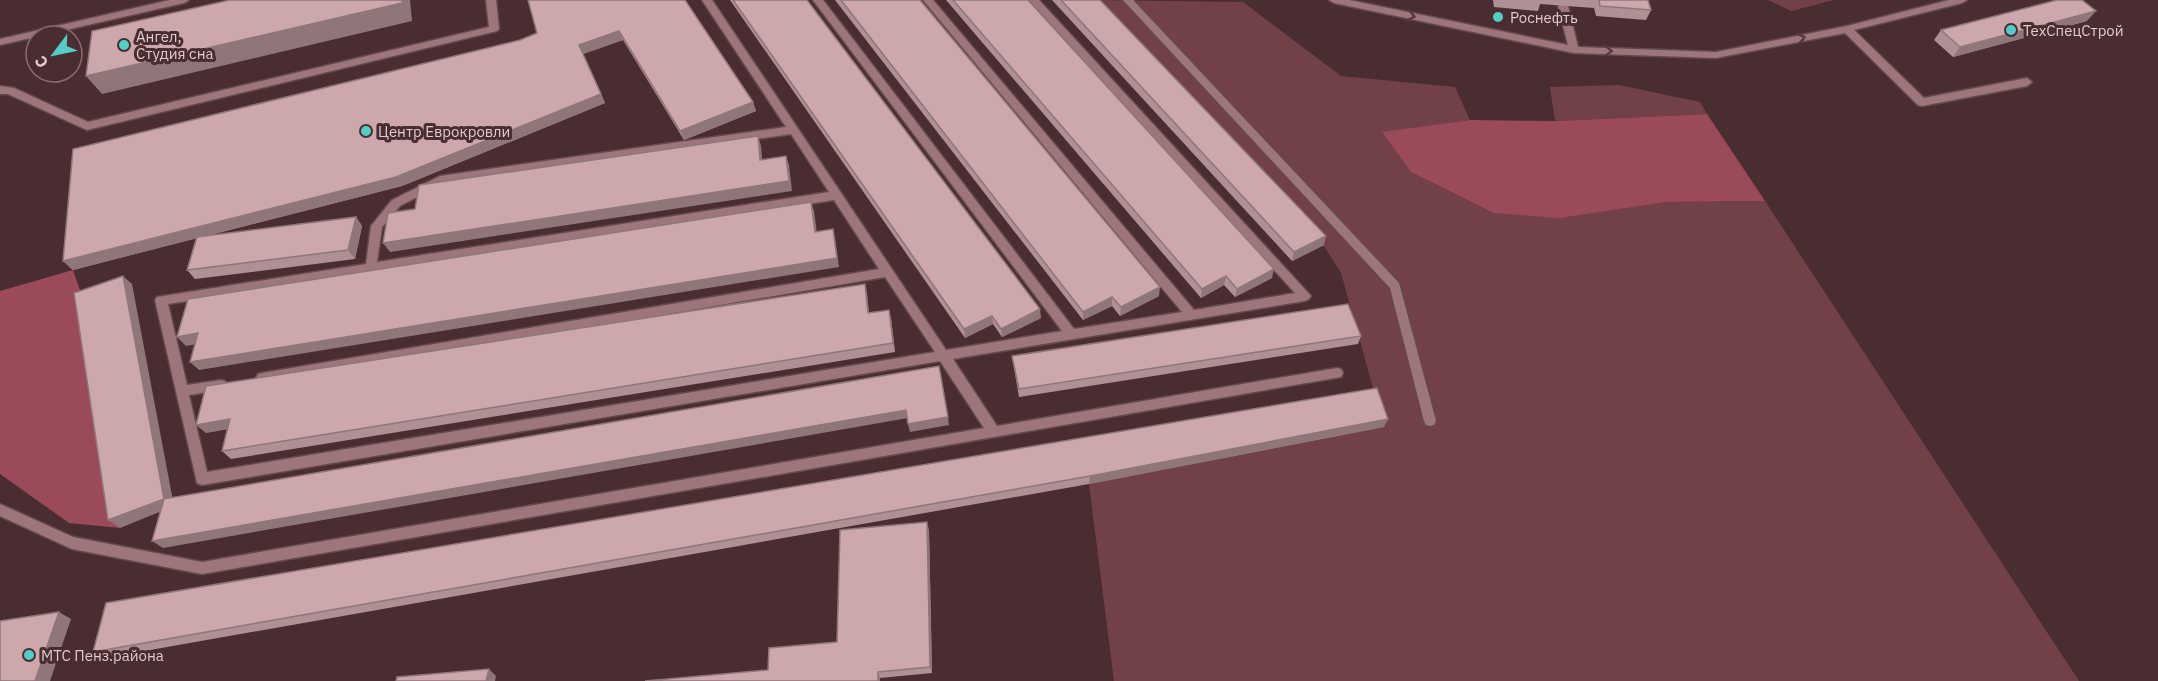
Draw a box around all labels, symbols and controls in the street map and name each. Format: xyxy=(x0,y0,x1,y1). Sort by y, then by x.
place label: Роснефть xyxy=(1510,8,1578,27)
one-way arrow xyxy=(1406,9,1416,22)
marker: Роснефть xyxy=(1491,10,1505,24)
place label: ТехСпецСтрой xyxy=(2023,21,2124,40)
marker: ТехСпецСтрой xyxy=(2004,23,2018,37)
north arrow xyxy=(24,24,84,84)
place label: Ангел, Студия сна xyxy=(136,27,213,63)
one-way arrow xyxy=(1796,32,1806,45)
marker: Ангел, Студия сна xyxy=(117,38,131,52)
one-way arrow xyxy=(1604,45,1613,58)
text: С xyxy=(30,52,53,72)
place label: Центр Еврокровли xyxy=(378,122,510,141)
marker: Центр Еврокровли xyxy=(359,124,373,138)
place label: МТС Пенз.района xyxy=(41,646,164,665)
marker: МТС Пенз.района xyxy=(22,648,36,662)

